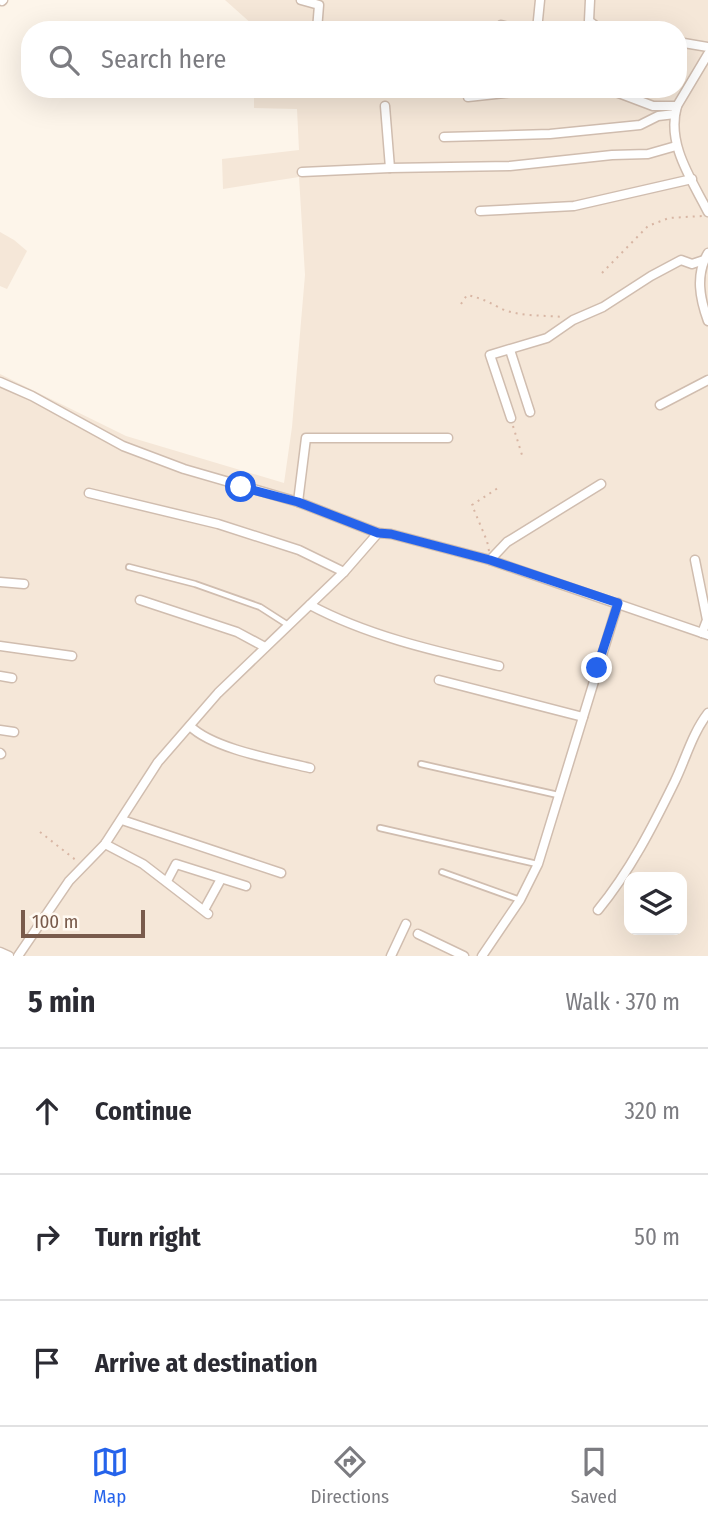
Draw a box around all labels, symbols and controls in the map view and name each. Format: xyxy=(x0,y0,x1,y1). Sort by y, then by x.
search box xyxy=(21,21,687,98)
icon: search xyxy=(45,41,83,79)
text: Search here xyxy=(101,44,226,75)
route start xyxy=(225,471,256,502)
route end xyxy=(581,652,612,683)
map controls xyxy=(624,872,687,935)
button: layers xyxy=(624,872,687,935)
scale bar xyxy=(21,907,145,939)
text: 100 m xyxy=(32,910,78,933)
text: 5 min xyxy=(28,984,95,1020)
text: Walk · 370 m xyxy=(566,988,680,1016)
icon: ahead xyxy=(28,1092,66,1130)
text: Continue xyxy=(95,1096,192,1127)
text: 320 m xyxy=(625,1097,680,1125)
icon: right xyxy=(28,1218,66,1256)
text: Turn right xyxy=(95,1222,201,1253)
text: 50 m xyxy=(634,1223,680,1251)
icon: arrive xyxy=(28,1344,66,1382)
text: Arrive at destination xyxy=(95,1348,318,1379)
tab: Map xyxy=(91,1443,129,1508)
tab: Directions xyxy=(311,1443,389,1508)
tab: Saved xyxy=(571,1443,617,1508)

